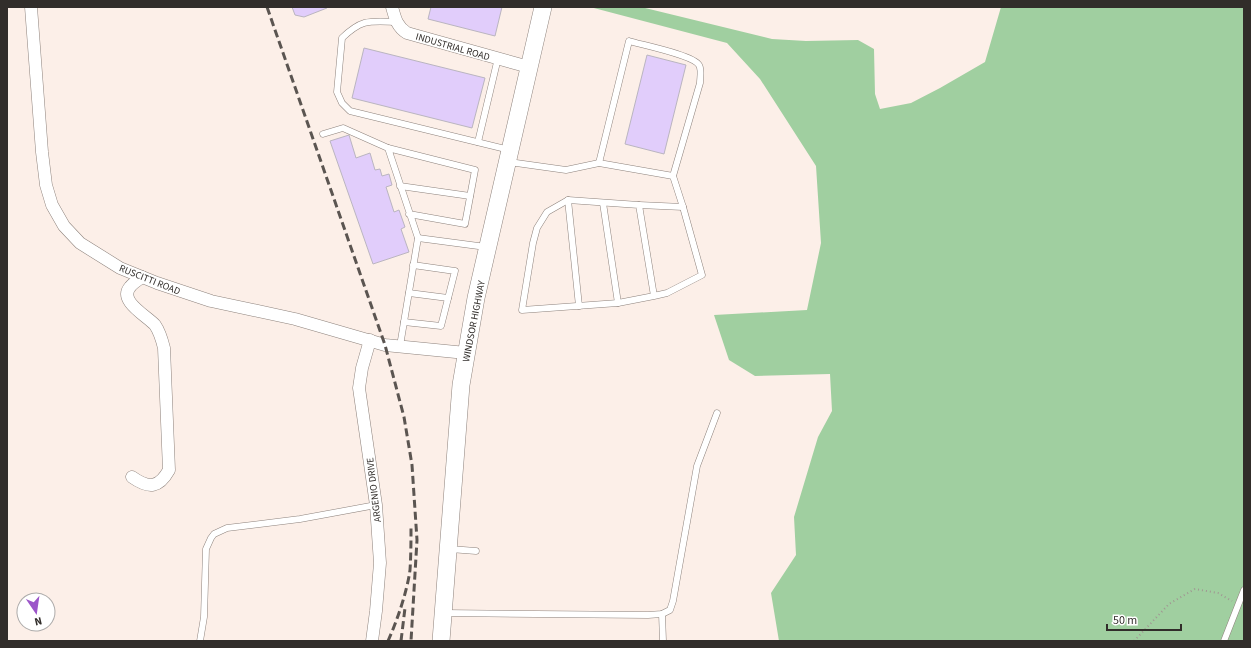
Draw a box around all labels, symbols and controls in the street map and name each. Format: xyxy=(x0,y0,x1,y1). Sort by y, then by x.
street label: INDUSTRIAL ROAD xyxy=(414,30,491,64)
street label: RUSCITTI ROAD xyxy=(117,261,182,299)
street label: WINDSOR HIGHWAY xyxy=(459,279,489,363)
street label: ARGENIO DRIVE xyxy=(363,457,385,523)
north arrow xyxy=(16,592,56,632)
scale bar xyxy=(1107,606,1181,632)
text: 50 m xyxy=(1113,612,1137,629)
text: N xyxy=(33,613,43,629)

